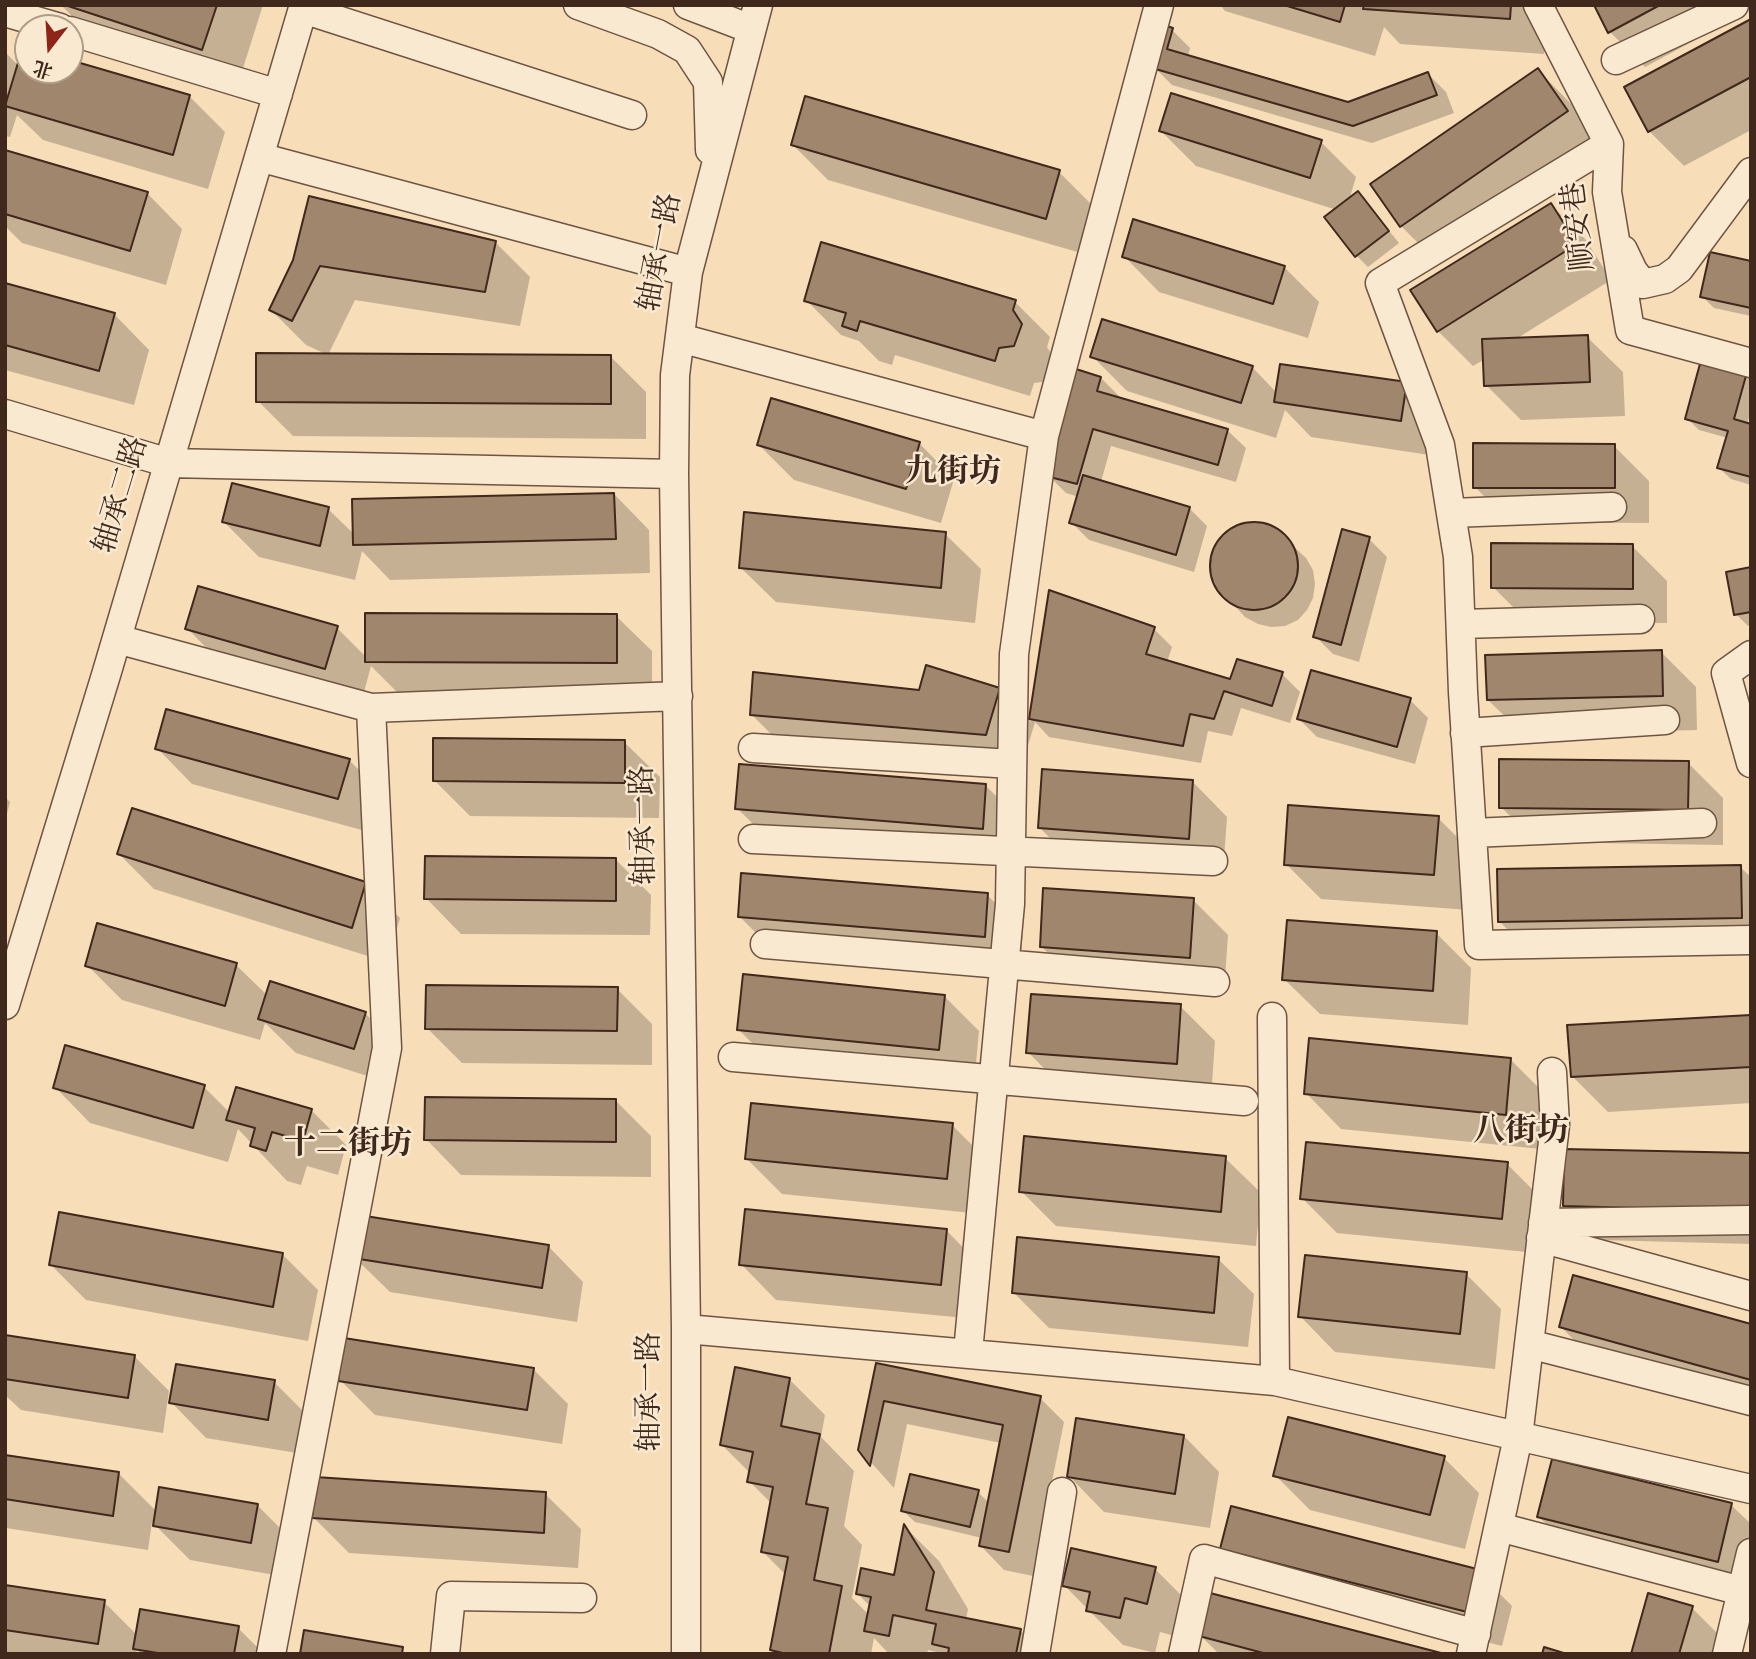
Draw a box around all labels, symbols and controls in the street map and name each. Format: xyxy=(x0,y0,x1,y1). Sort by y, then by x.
north arrow xyxy=(14,14,84,84)
text: 北 xyxy=(30,52,56,83)
street label: 顺安巷 xyxy=(1559,179,1605,273)
street label: 轴承一路 xyxy=(634,191,692,315)
street label: 轴承二路 xyxy=(89,433,159,559)
district label: 九街坊 xyxy=(905,457,1001,495)
street label: 轴承一路 xyxy=(628,765,666,885)
district label: 八街坊 xyxy=(1473,1116,1569,1154)
district label: 十二街坊 xyxy=(284,1129,412,1167)
street label: 轴承一路 xyxy=(635,1332,671,1452)

